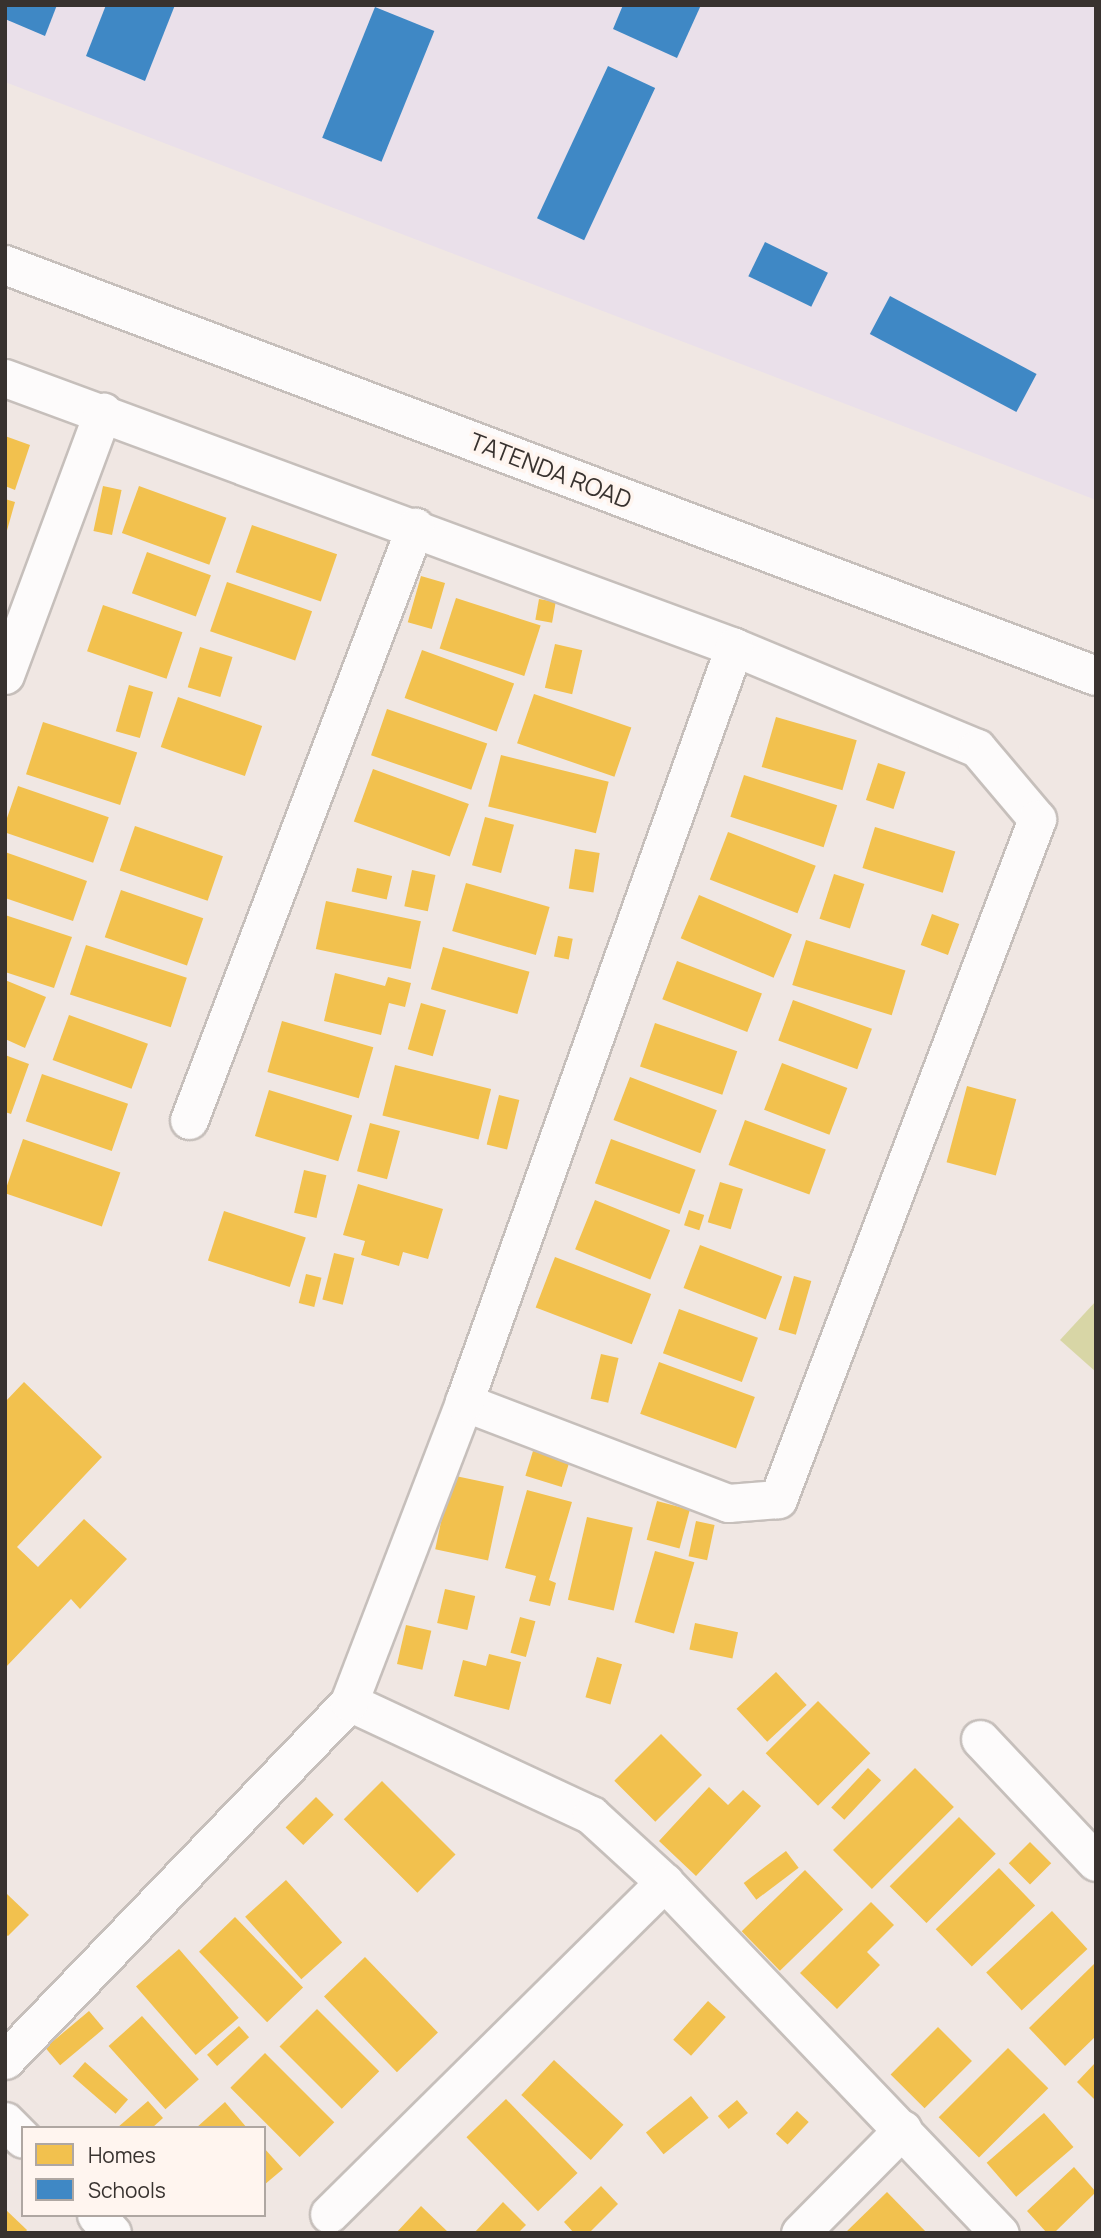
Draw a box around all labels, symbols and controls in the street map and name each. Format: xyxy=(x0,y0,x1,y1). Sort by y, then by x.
street label: TATENDA ROAD xyxy=(466,426,636,514)
legend xyxy=(21,2126,266,2217)
text: Homes xyxy=(88,2141,156,2169)
text: Schools xyxy=(88,2176,166,2204)

